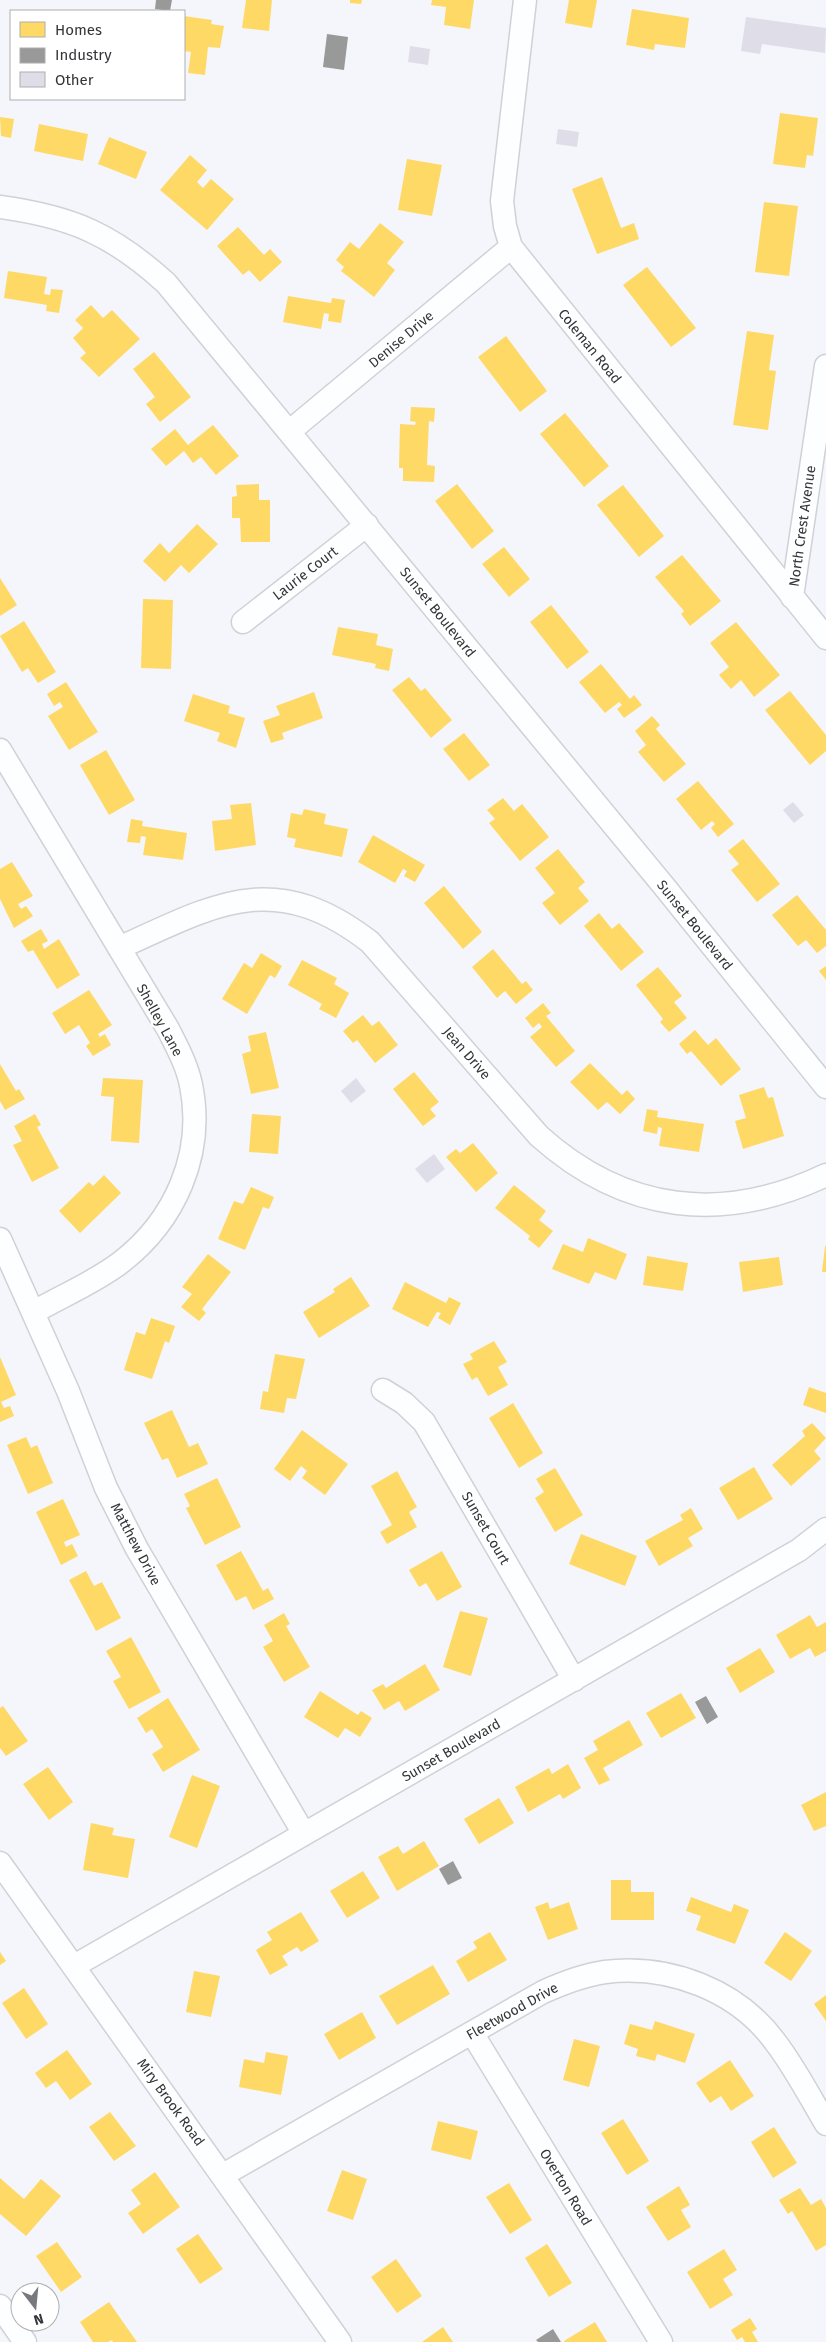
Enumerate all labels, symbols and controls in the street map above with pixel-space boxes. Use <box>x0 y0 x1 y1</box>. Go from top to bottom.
legend <box>10 10 185 100</box>
text: Homes <box>55 21 102 39</box>
text: Industry <box>55 46 112 64</box>
text: Other <box>55 71 94 89</box>
street label: Coleman Road <box>554 306 625 387</box>
street label: Denise Drive <box>365 307 437 371</box>
street label: North Crest Avenue <box>786 464 819 588</box>
street label: Laurie Court <box>269 542 342 604</box>
street label: Sunset Boulevard <box>396 564 479 661</box>
street label: Sunset Boulevard <box>653 877 736 974</box>
street label: Shelley Lane <box>133 981 186 1059</box>
street label: Jean Drive <box>439 1024 494 1083</box>
street label: Sunset Court <box>458 1489 514 1568</box>
street label: Matthew Drive <box>107 1500 164 1588</box>
street label: Sunset Boulevard <box>399 1715 504 1786</box>
street label: Fleetwood Drive <box>463 1979 561 2044</box>
street label: Miry Brook Road <box>133 2055 208 2149</box>
street label: Overton Road <box>536 2146 595 2229</box>
north arrow <box>10 2282 60 2332</box>
text: N <box>32 2310 45 2328</box>

